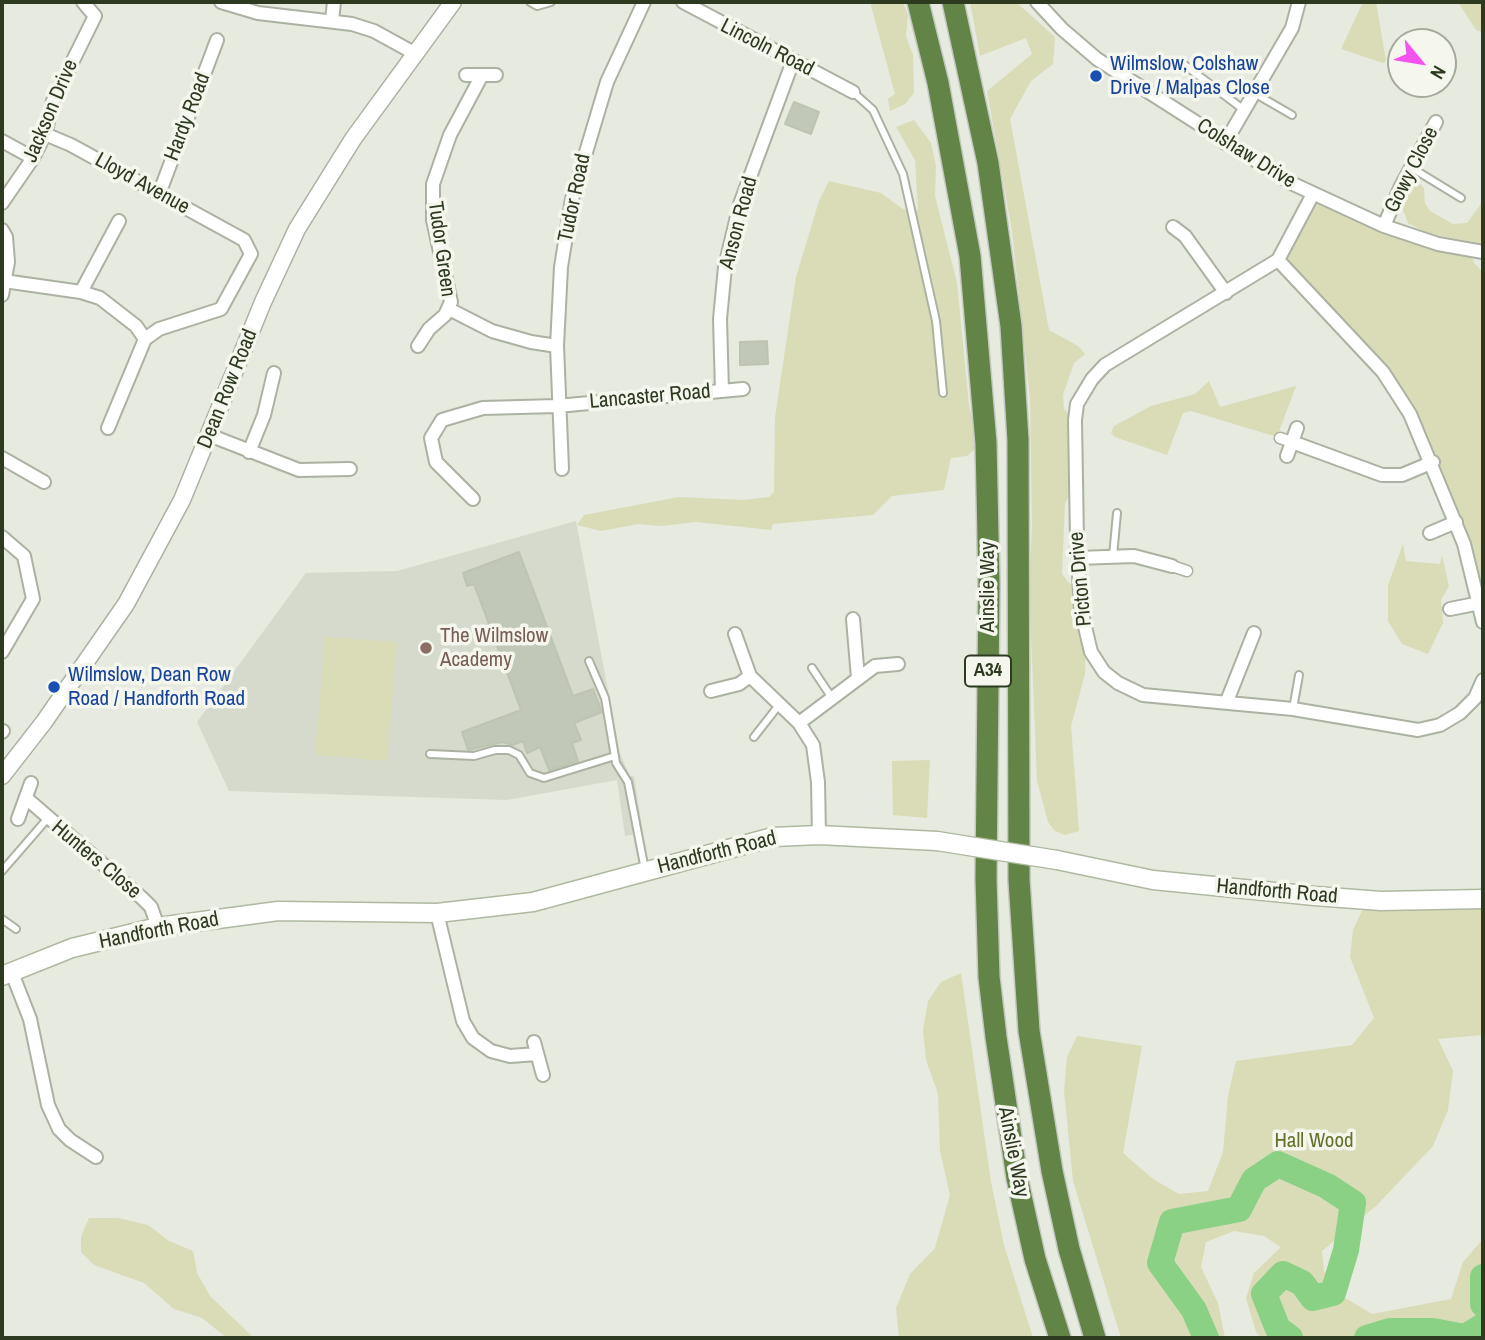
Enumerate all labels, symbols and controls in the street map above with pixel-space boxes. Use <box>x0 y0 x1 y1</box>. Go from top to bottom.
street label: Lincoln Road <box>716 14 818 82</box>
north arrow <box>1387 28 1457 98</box>
place label: Wilmslow, Colshaw Drive / Malpas Close <box>1110 51 1270 101</box>
street label: Jackson Drive <box>18 56 84 166</box>
text: N <box>1424 61 1453 84</box>
marker: Wilmslow, Colshaw Drive / Malpas Close <box>1088 68 1104 84</box>
street label: Hardy Road <box>160 70 216 164</box>
street label: Colshaw Drive <box>1192 114 1300 194</box>
street label: Gowy Close <box>1380 123 1444 217</box>
street label: Lloyd Avenue <box>90 148 194 220</box>
street label: Tudor Road <box>553 152 597 244</box>
street label: Anson Road <box>715 174 763 272</box>
street label: Tudor Green <box>422 200 460 298</box>
street label: Dean Row Road <box>193 326 263 452</box>
street label: Lancaster Road <box>588 379 712 415</box>
street label: Picton Drive <box>1064 531 1098 627</box>
street label: Ainslie Way <box>975 541 1001 633</box>
place label: The Wilmslow Academy <box>440 623 548 673</box>
marker: The Wilmslow Academy <box>418 640 434 656</box>
road number: A34 <box>965 656 1011 686</box>
place label: Wilmslow, Dean Row Road / Handforth Road <box>68 662 245 712</box>
marker: Wilmslow, Dean Row Road / Handforth Road <box>46 679 62 695</box>
street label: Hunters Close <box>46 815 146 905</box>
street label: Handforth Road <box>655 826 779 880</box>
street label: Handforth Road <box>1215 874 1339 910</box>
street label: Handforth Road <box>97 907 221 955</box>
street label: Ainslie Way <box>992 1105 1034 1199</box>
park label: Hall Wood <box>1274 1128 1354 1154</box>

